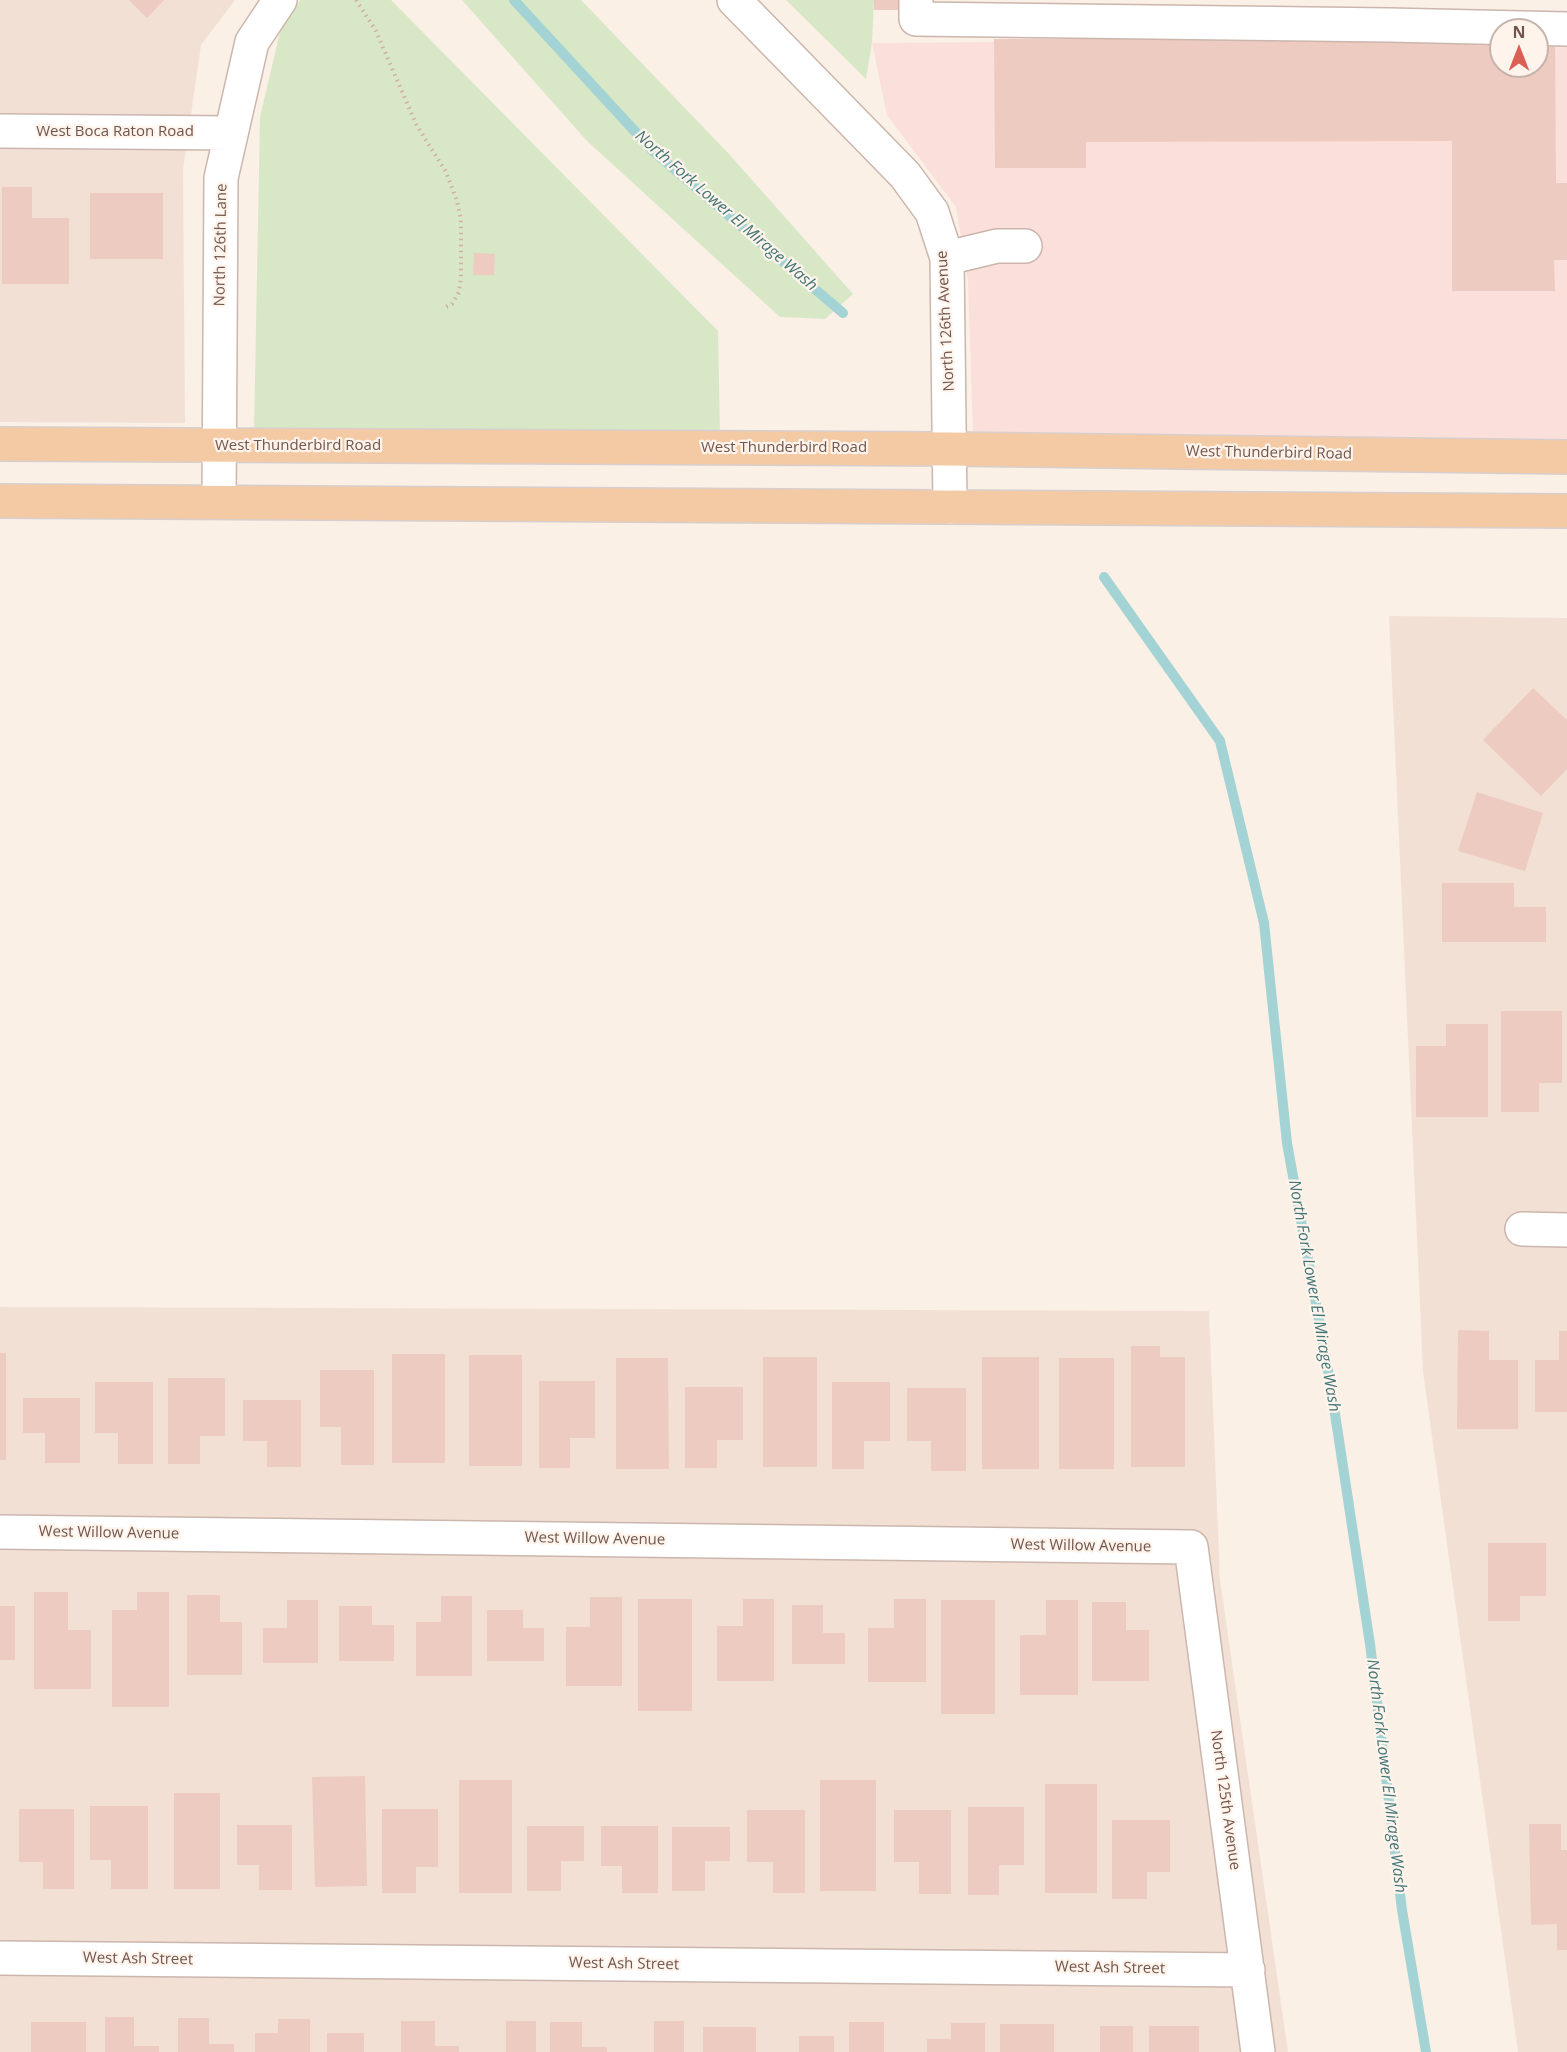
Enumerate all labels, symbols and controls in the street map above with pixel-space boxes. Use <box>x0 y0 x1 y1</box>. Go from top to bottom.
north arrow <box>1489 18 1549 78</box>
text: N <box>1512 21 1526 43</box>
street label: West Boca Raton Road <box>36 123 194 141</box>
water label: North Fork Lower El Mirage Wash <box>631 127 821 295</box>
street label: North 126th Lane <box>211 183 231 307</box>
street label: North 126th Avenue <box>933 250 959 392</box>
street label: West Thunderbird Road <box>215 437 381 455</box>
street label: West Thunderbird Road <box>701 439 867 457</box>
street label: West Thunderbird Road <box>1186 443 1352 463</box>
water label: North Fork Lower El Mirage Wash <box>1284 1178 1344 1414</box>
street label: West Willow Avenue <box>39 1523 179 1543</box>
street label: West Willow Avenue <box>525 1529 665 1549</box>
street label: West Willow Avenue <box>1011 1536 1151 1556</box>
water label: North Fork Lower El Mirage Wash <box>1362 1658 1410 1894</box>
street label: North 125th Avenue <box>1206 1729 1244 1871</box>
street label: West Ash Street <box>83 1949 193 1969</box>
street label: West Ash Street <box>569 1954 679 1974</box>
street label: West Ash Street <box>1055 1958 1165 1978</box>

